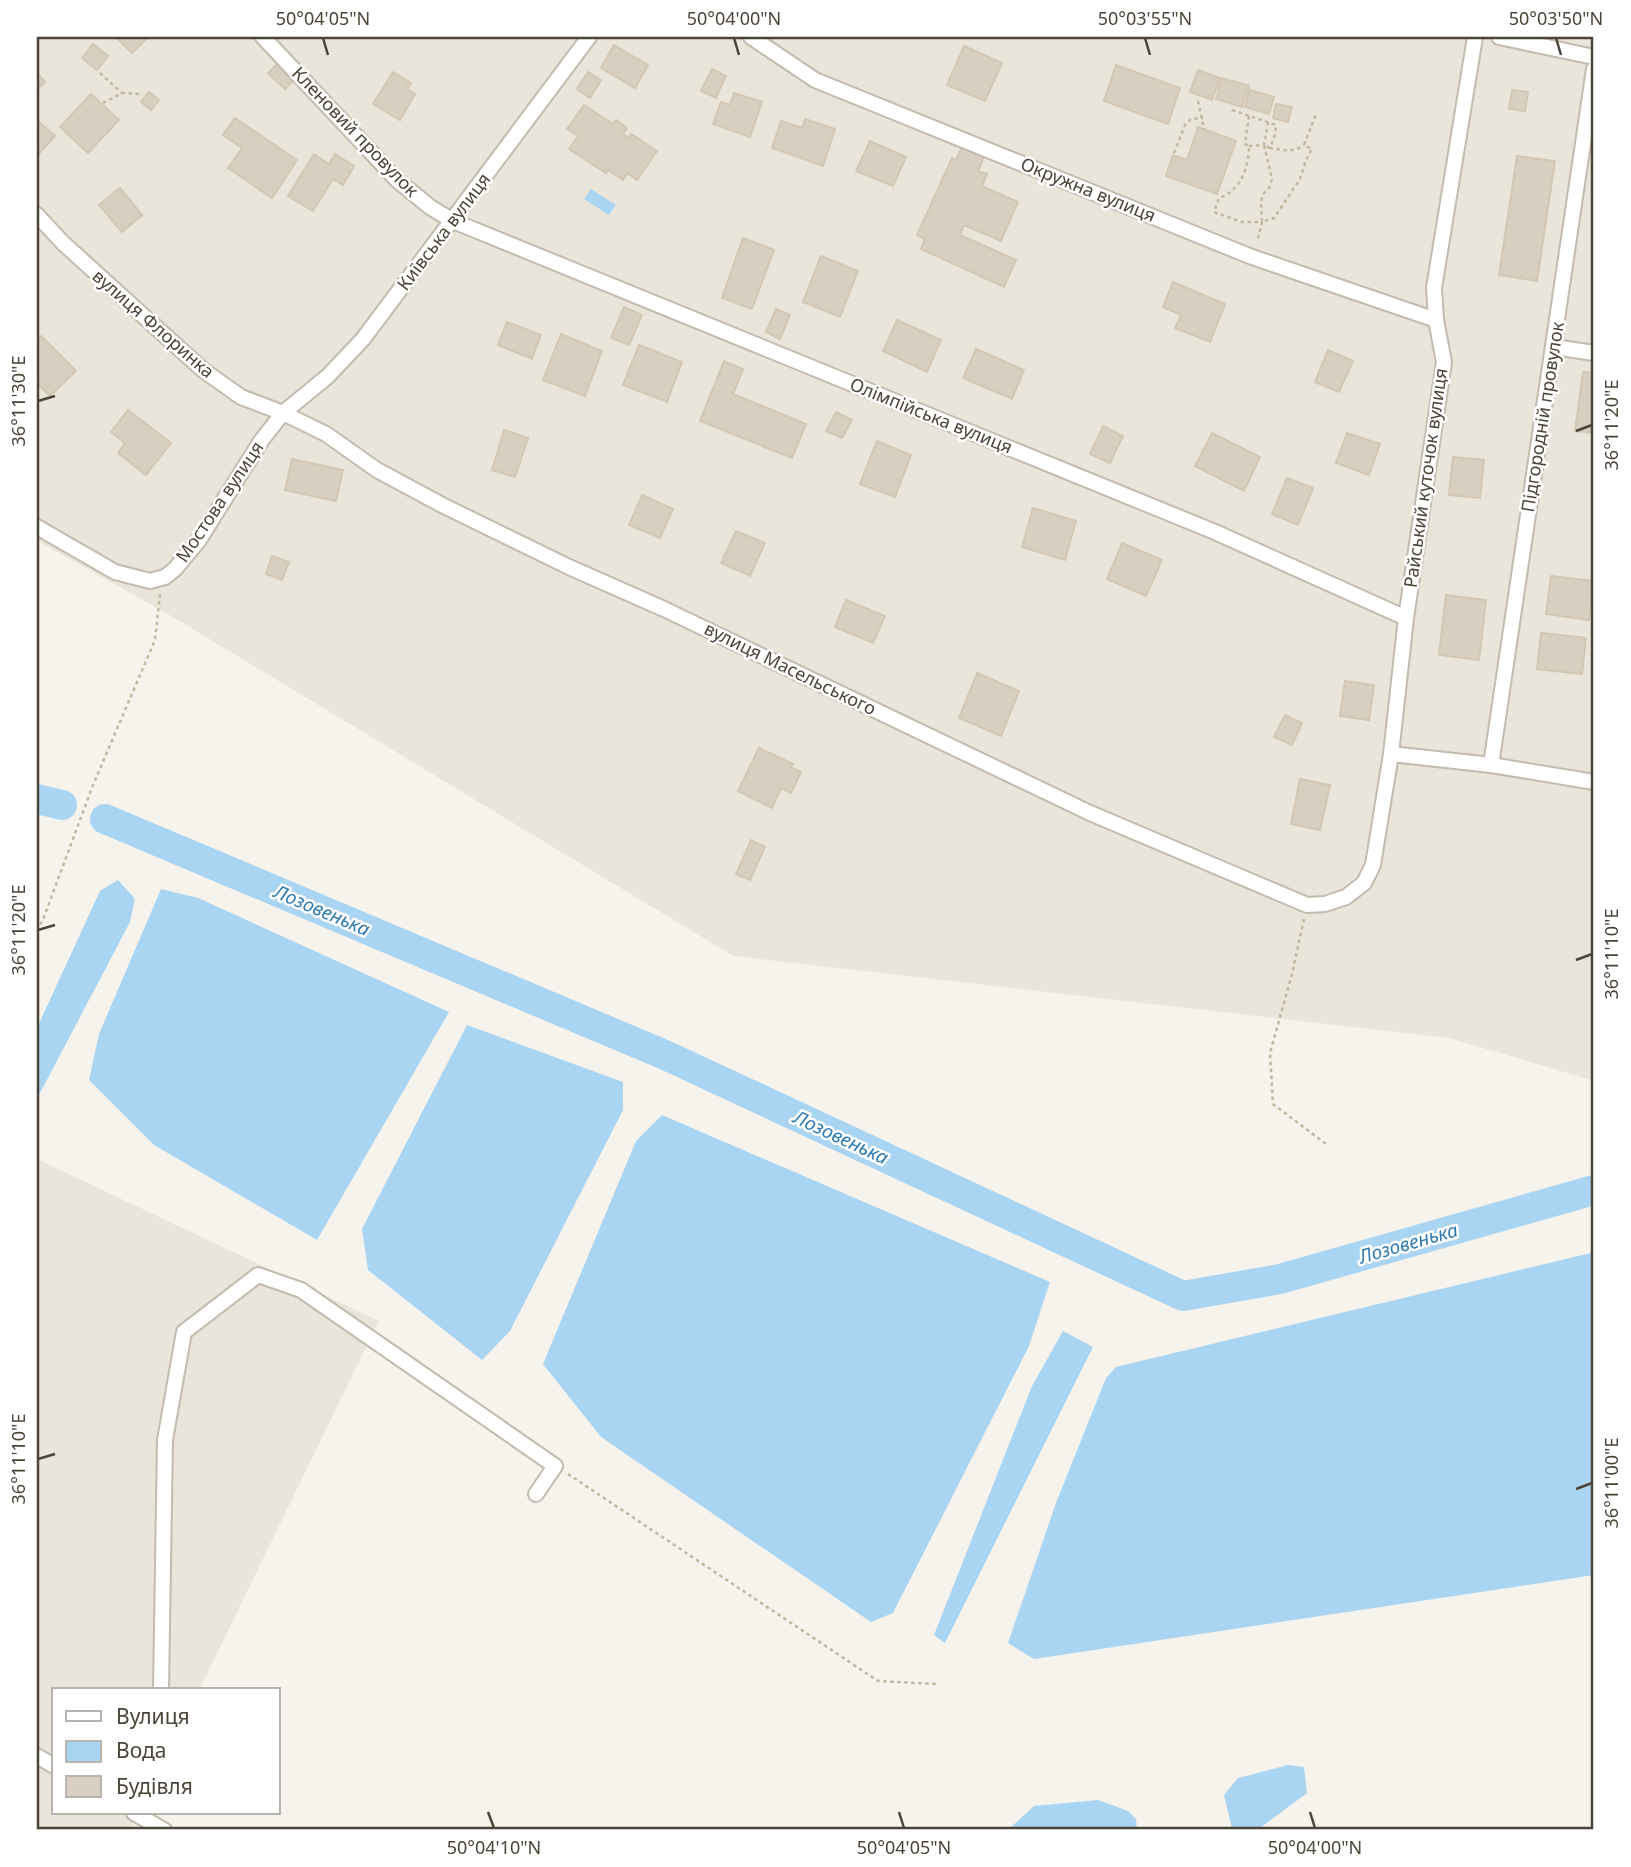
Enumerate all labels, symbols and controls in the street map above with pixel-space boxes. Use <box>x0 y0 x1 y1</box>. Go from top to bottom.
text: 50°04'05"N <box>276 6 370 30</box>
text: 50°04'00"N <box>687 6 781 30</box>
text: 50°03'55"N <box>1098 6 1192 30</box>
text: 50°03'50"N <box>1509 6 1603 30</box>
street label: Кленовий провулок <box>287 61 424 202</box>
street label: Окружна вулиця <box>1017 151 1159 227</box>
street label: Київська вулиця <box>391 168 495 295</box>
street label: вулиця Флоринка <box>88 264 220 383</box>
street label: Підгородній провулок <box>1515 319 1569 514</box>
text: 36°11'30"E <box>6 356 30 446</box>
street label: Райський куточок вулиця <box>1398 367 1452 589</box>
street label: Олімпійська вулиця <box>847 371 1016 459</box>
text: 36°11'20"E <box>1599 380 1623 470</box>
street label: Мостова вулиця <box>170 436 269 567</box>
street label: вулиця Масельського <box>701 616 880 720</box>
water label: Лозовенька <box>269 878 374 942</box>
text: 36°11'20"E <box>6 885 30 975</box>
text: 36°11'10"E <box>1599 909 1623 999</box>
water label: Лозовенька <box>788 1103 893 1170</box>
water label: Лозовенька <box>1354 1216 1461 1270</box>
text: 36°11'10"E <box>6 1414 30 1504</box>
text: 36°11'00"E <box>1599 1438 1623 1528</box>
legend <box>52 1688 280 1814</box>
text: Вулиця <box>116 1702 190 1730</box>
text: Вода <box>116 1736 166 1764</box>
text: Будівля <box>116 1772 193 1800</box>
text: 50°04'10"N <box>447 1835 541 1859</box>
text: 50°04'05"N <box>857 1835 951 1859</box>
text: 50°04'00"N <box>1268 1835 1362 1859</box>

